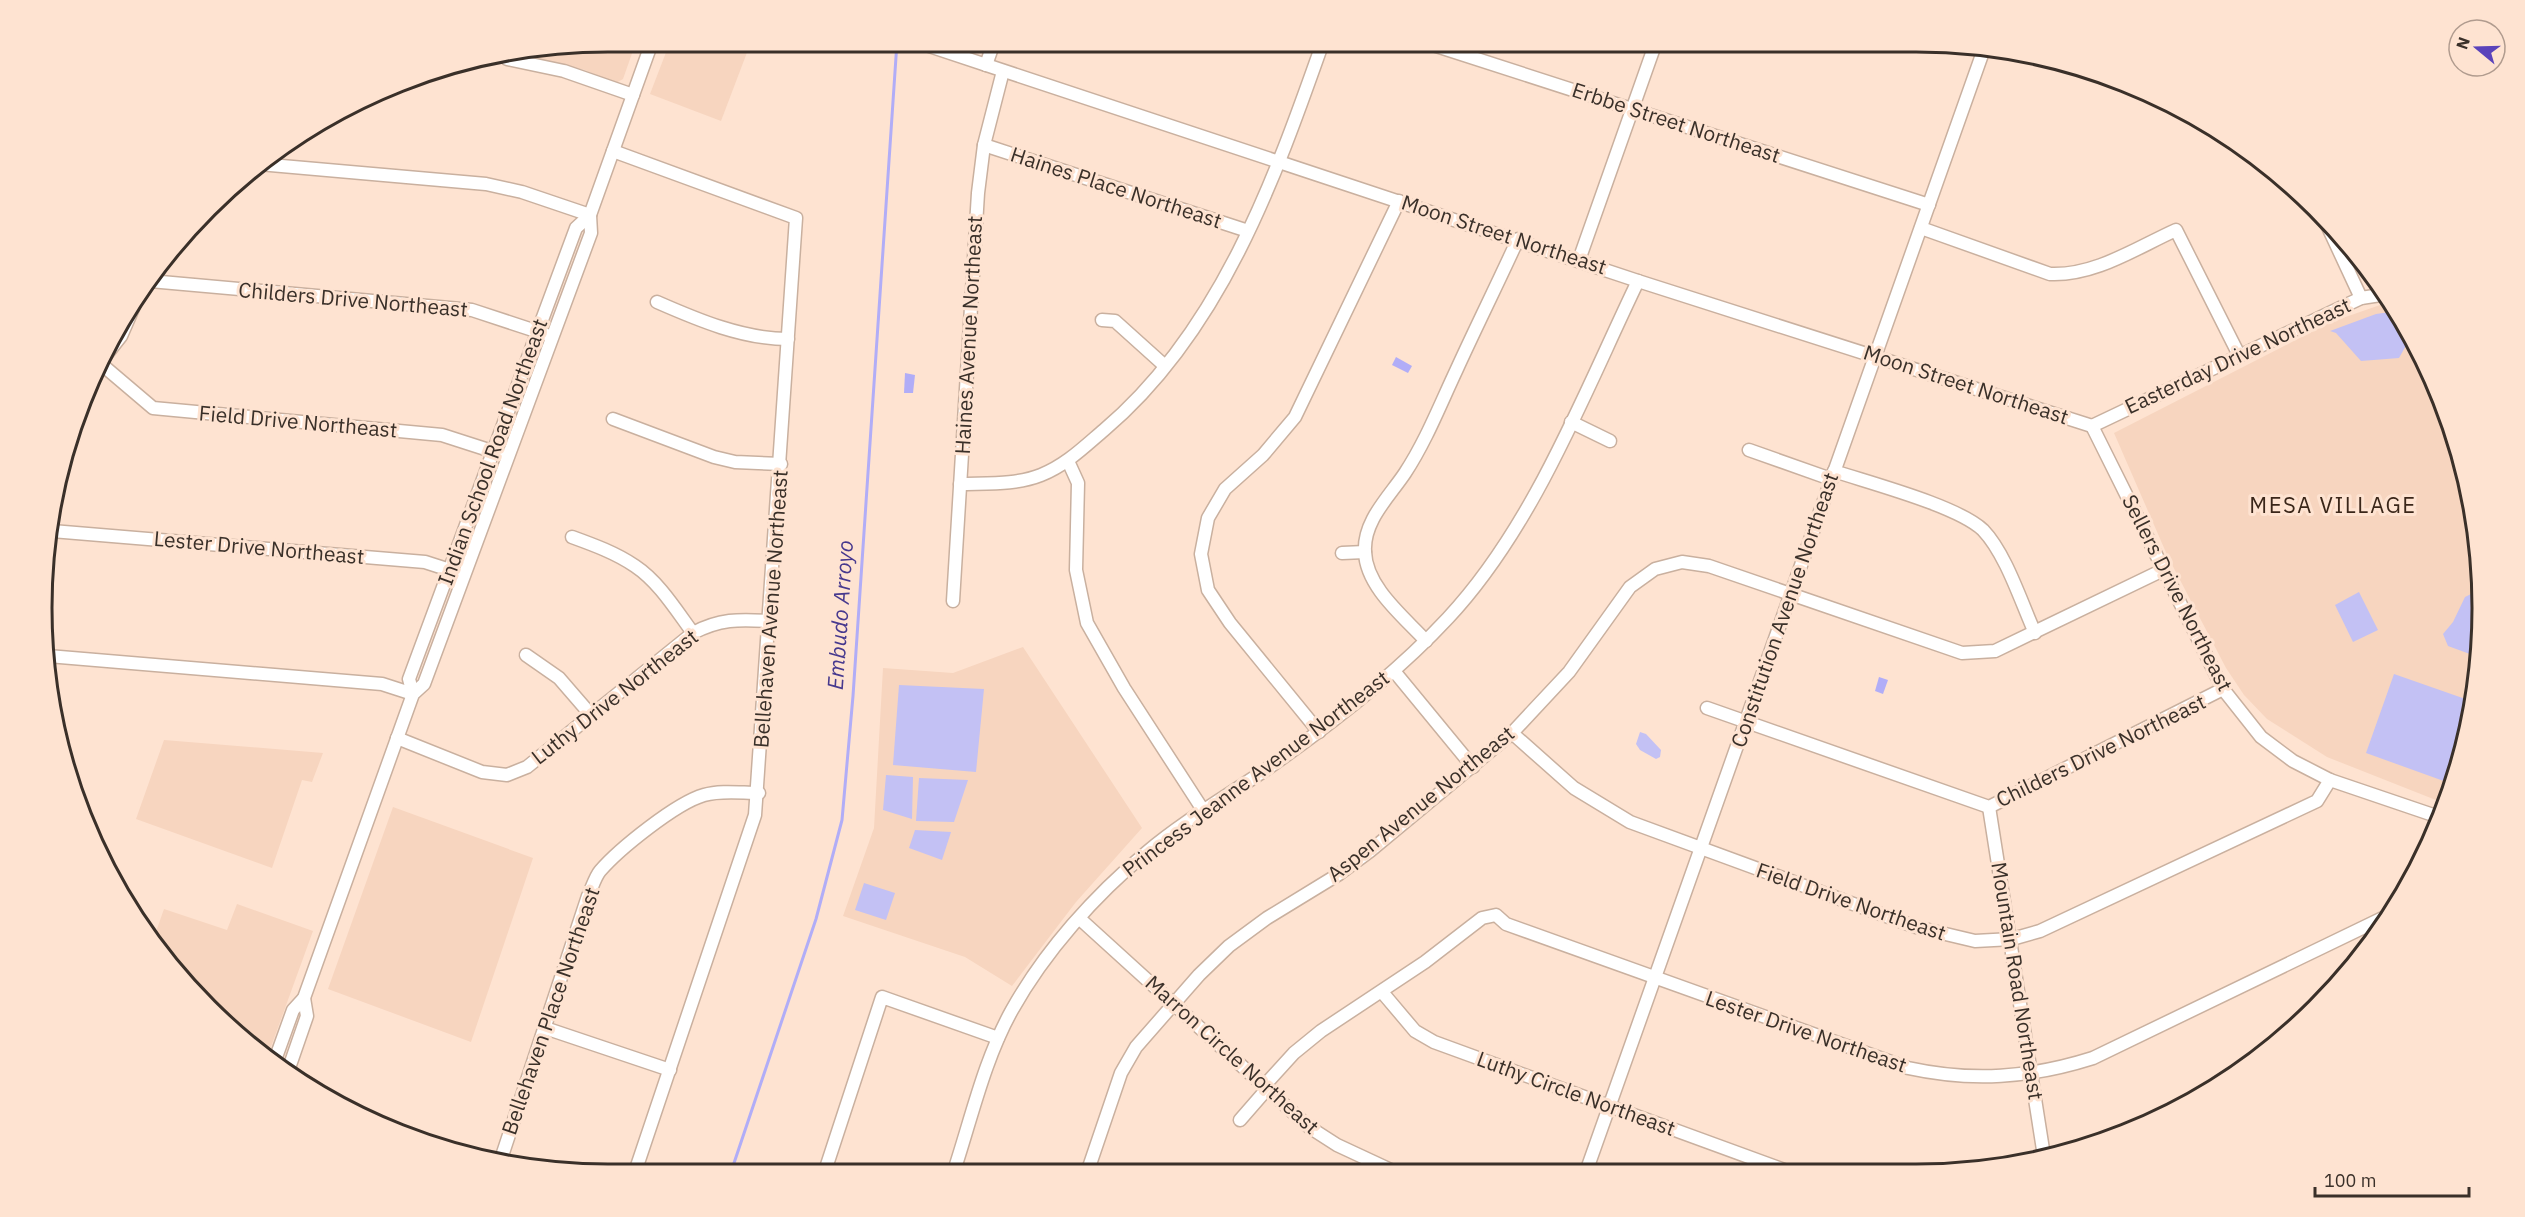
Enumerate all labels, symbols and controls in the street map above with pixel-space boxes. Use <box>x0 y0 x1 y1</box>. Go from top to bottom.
north arrow <box>2447 18 2507 78</box>
text: N <box>2451 34 2474 52</box>
street label: Erbbe Street Northeast <box>1569 75 1784 169</box>
street label: Haines Place Northeast <box>1007 140 1225 234</box>
street label: Moon Street Northeast <box>1398 188 1610 280</box>
street label: Haines Avenue Northeast <box>948 215 988 455</box>
street label: Childers Drive Northeast <box>237 275 469 323</box>
street label: Easterday Drive Northeast <box>2120 290 2355 420</box>
street label: Indian School Road Northeast <box>431 314 553 589</box>
street label: Moon Street Northeast <box>1860 338 2072 430</box>
street label: Field Drive Northeast <box>198 398 398 444</box>
street label: Bellehaven Avenue Northeast <box>746 469 794 749</box>
street label: Constitution Avenue Northeast <box>1724 469 1844 751</box>
street label: Sellers Drive Northeast <box>2116 489 2240 696</box>
district label: MESA VILLAGE <box>2249 490 2417 519</box>
street label: Lester Drive Northeast <box>153 524 365 570</box>
water label: Embudo Arroyo <box>820 539 859 691</box>
street label: Luthy Drive Northeast <box>525 622 704 770</box>
street label: Princess Jeanne Avenue Northeast <box>1116 663 1395 883</box>
street label: Childers Drive Northeast <box>1991 687 2210 813</box>
street label: Aspen Avenue Northeast <box>1321 719 1520 887</box>
street label: Field Drive Northeast <box>1753 855 1950 947</box>
street label: Mountain Road Northeast <box>1985 860 2051 1102</box>
street label: Bellehaven Place Northeast <box>494 883 606 1138</box>
street label: Marron Circle Northeast <box>1140 969 1326 1140</box>
street label: Lester Drive Northeast <box>1702 983 1911 1079</box>
street label: Luthy Circle Northeast <box>1473 1044 1679 1142</box>
scale bar <box>2315 1160 2470 1198</box>
text: 100 m <box>2324 1169 2376 1192</box>

